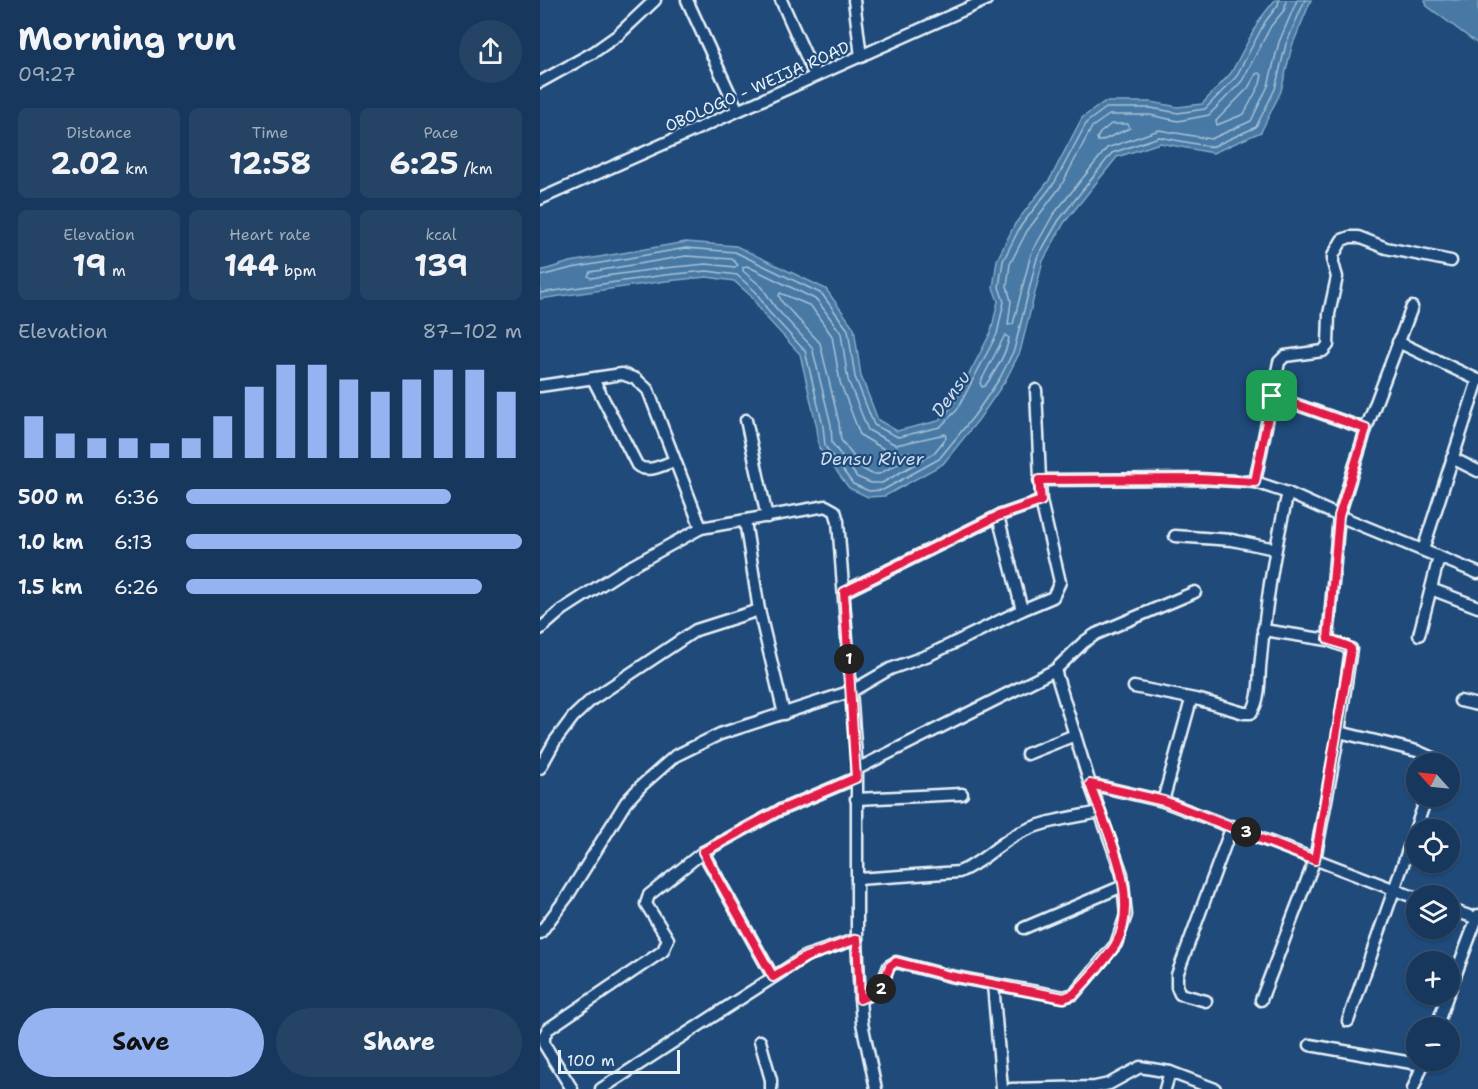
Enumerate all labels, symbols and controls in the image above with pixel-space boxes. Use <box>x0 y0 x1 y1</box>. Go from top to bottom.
text: Morning run <box>18 16 236 61</box>
button: share <box>459 20 522 83</box>
street label: OBOLOGO - WEIJA ROAD <box>662 36 853 137</box>
text: 09:27 <box>18 61 76 87</box>
text: Distance <box>66 122 132 143</box>
text: Time <box>252 122 288 143</box>
text: Pace <box>423 122 459 143</box>
text: 2.02 <box>50 143 120 184</box>
text: 12:58 <box>229 143 311 184</box>
text: 6:25 <box>390 143 458 184</box>
text: km <box>120 158 148 179</box>
text: /km <box>458 158 492 179</box>
text: Elevation <box>63 224 135 245</box>
text: Heart rate <box>229 224 311 245</box>
text: kcal <box>425 224 457 245</box>
text: 19 <box>72 245 106 286</box>
text: 144 <box>224 245 279 286</box>
text: 139 <box>414 245 468 286</box>
text: m <box>106 260 126 281</box>
text: bpm <box>279 260 316 281</box>
text: Elevation <box>18 318 108 344</box>
text: 87–102 m <box>423 318 522 344</box>
water label: Densu <box>926 366 976 422</box>
pin <box>1246 370 1297 421</box>
icon: arrive <box>1255 379 1288 412</box>
water label: Densu River <box>820 447 924 471</box>
text: 500 m <box>18 484 84 510</box>
text: 6:36 <box>114 484 159 510</box>
text: 1.0 km <box>18 529 83 555</box>
text: 6:13 <box>114 529 153 555</box>
text: 1.5 km <box>18 574 82 600</box>
text: 6:26 <box>114 574 159 600</box>
pin: 1 <box>834 644 864 674</box>
text: 1 <box>845 648 853 669</box>
north arrow <box>1406 753 1460 807</box>
map controls <box>1406 753 1460 1071</box>
pin: 3 <box>1231 817 1261 847</box>
button: locate <box>1406 819 1460 873</box>
text: 3 <box>1240 821 1252 842</box>
button: layers <box>1406 885 1460 939</box>
button: + <box>1406 951 1460 1005</box>
pin: 2 <box>866 974 896 1004</box>
text: 2 <box>875 978 887 999</box>
button: Save <box>18 1008 264 1077</box>
button: Share <box>276 1008 522 1077</box>
button: − <box>1406 1017 1460 1071</box>
scale bar <box>558 1047 680 1074</box>
text: 100 m <box>567 1050 615 1071</box>

